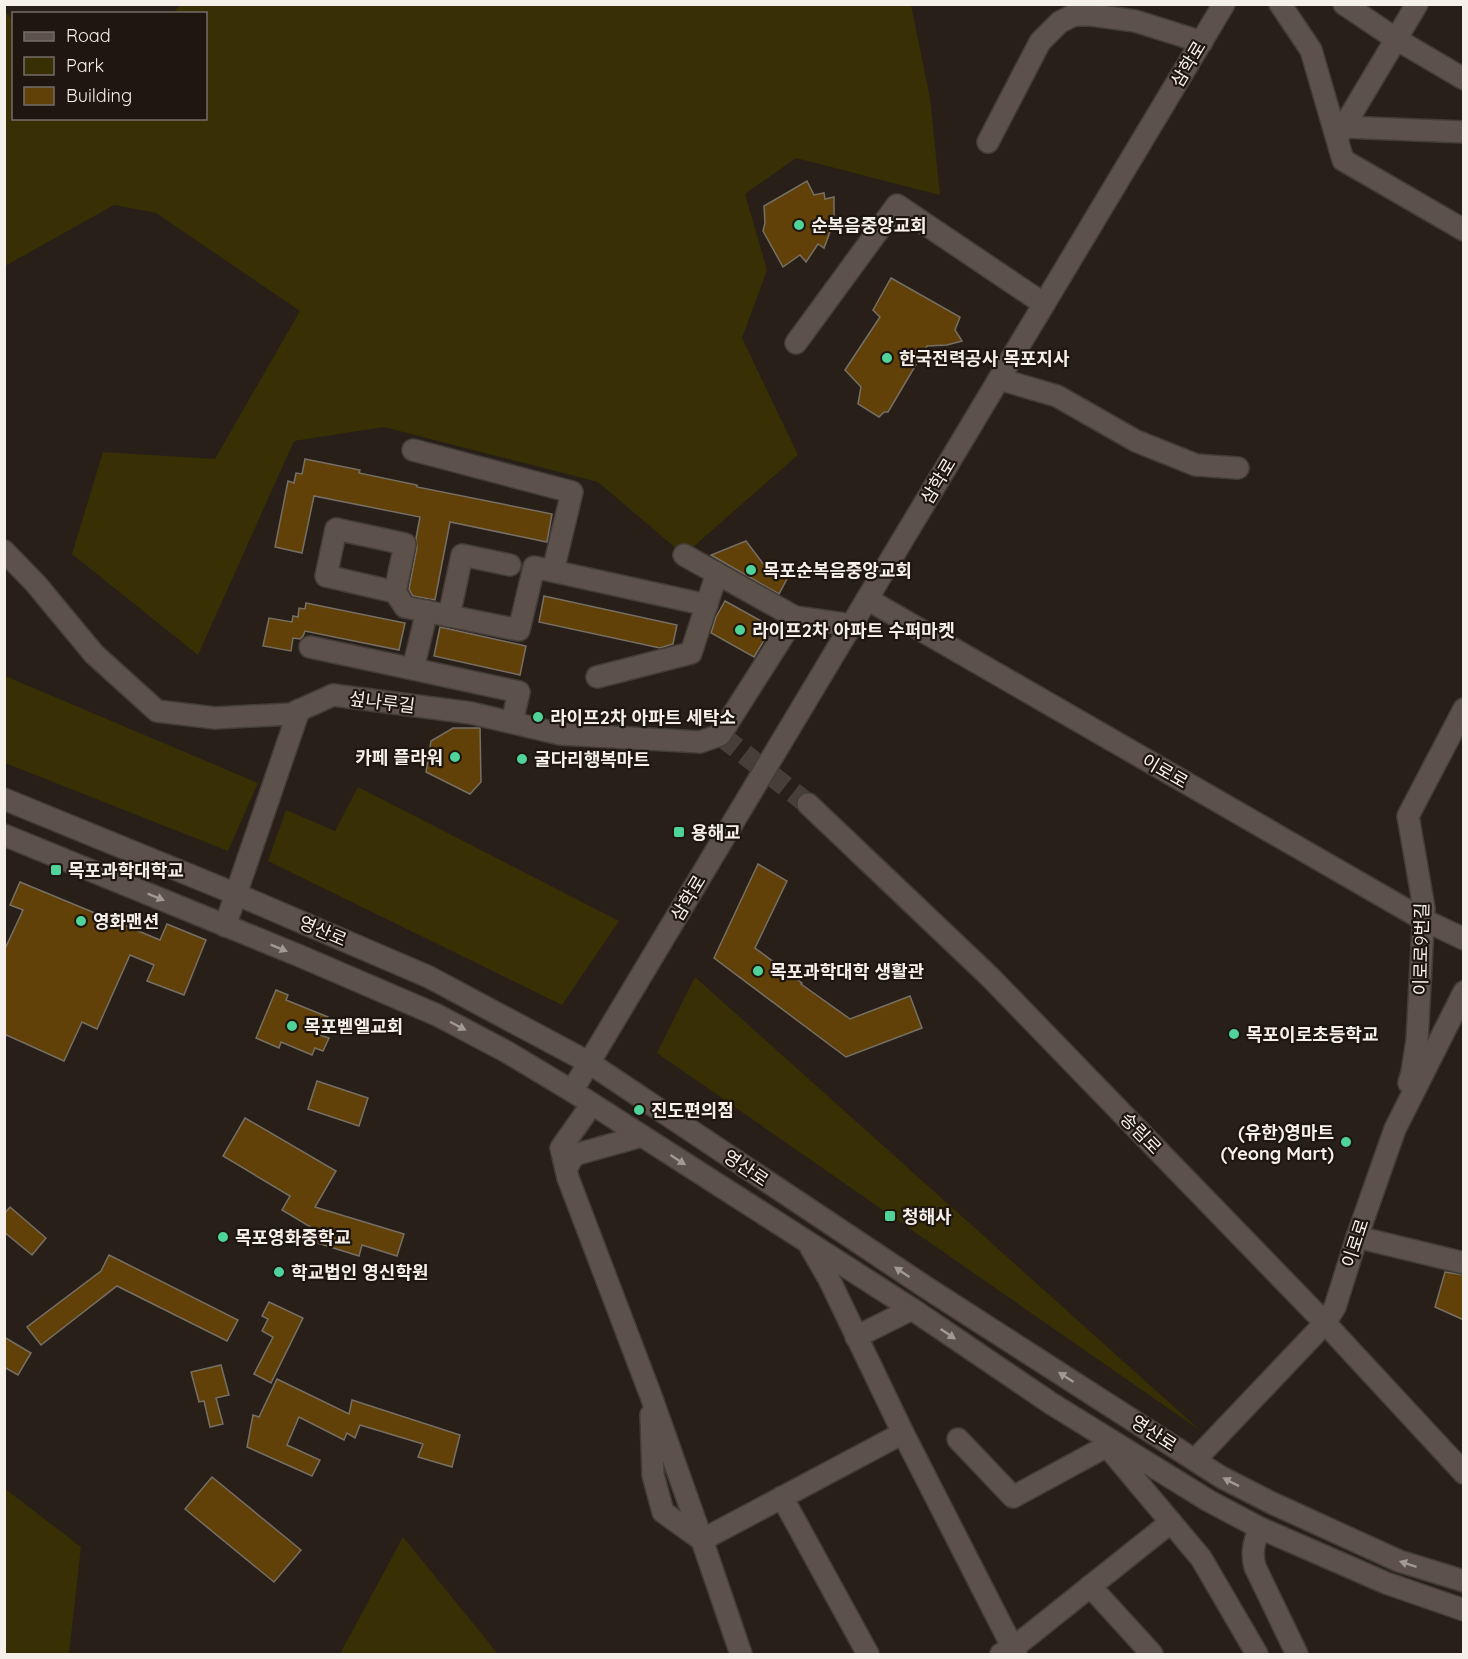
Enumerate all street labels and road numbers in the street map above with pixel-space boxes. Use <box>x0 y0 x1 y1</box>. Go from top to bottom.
street label: 삼학로 <box>1165 37 1211 91</box>
street label: 삼학로 <box>915 454 961 508</box>
street label: 섶나루길 <box>348 687 416 717</box>
street label: 이로로 <box>1138 749 1192 793</box>
street label: 삼학로 <box>665 871 711 925</box>
street label: 이로로9번길 <box>1409 902 1433 996</box>
street label: 영산로 <box>296 911 350 951</box>
street label: 송림로 <box>1115 1107 1167 1159</box>
street label: 영산로 <box>719 1145 773 1191</box>
street label: 이로로 <box>1336 1216 1374 1270</box>
street label: 영산로 <box>1127 1410 1181 1456</box>

